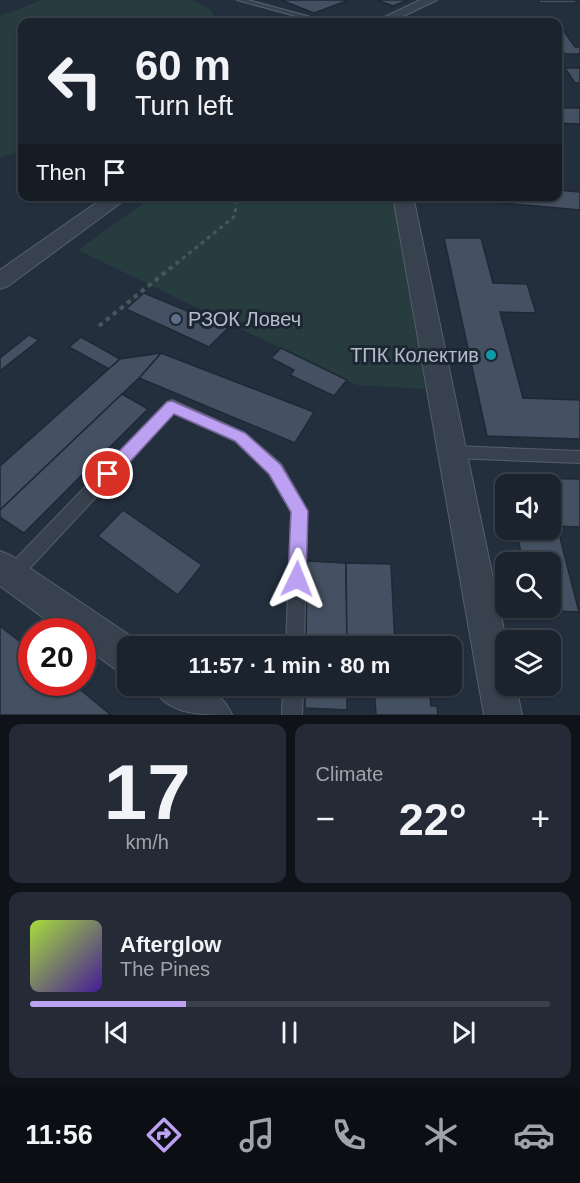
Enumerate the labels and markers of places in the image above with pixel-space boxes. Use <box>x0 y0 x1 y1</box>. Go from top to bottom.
place label: РЗОК Ловеч <box>188 308 301 330</box>
marker: РЗОК Ловеч <box>169 312 183 326</box>
place label: ТПК Колектив <box>350 344 479 366</box>
marker: ТПК Колектив <box>484 348 498 362</box>
pin <box>82 448 133 499</box>

